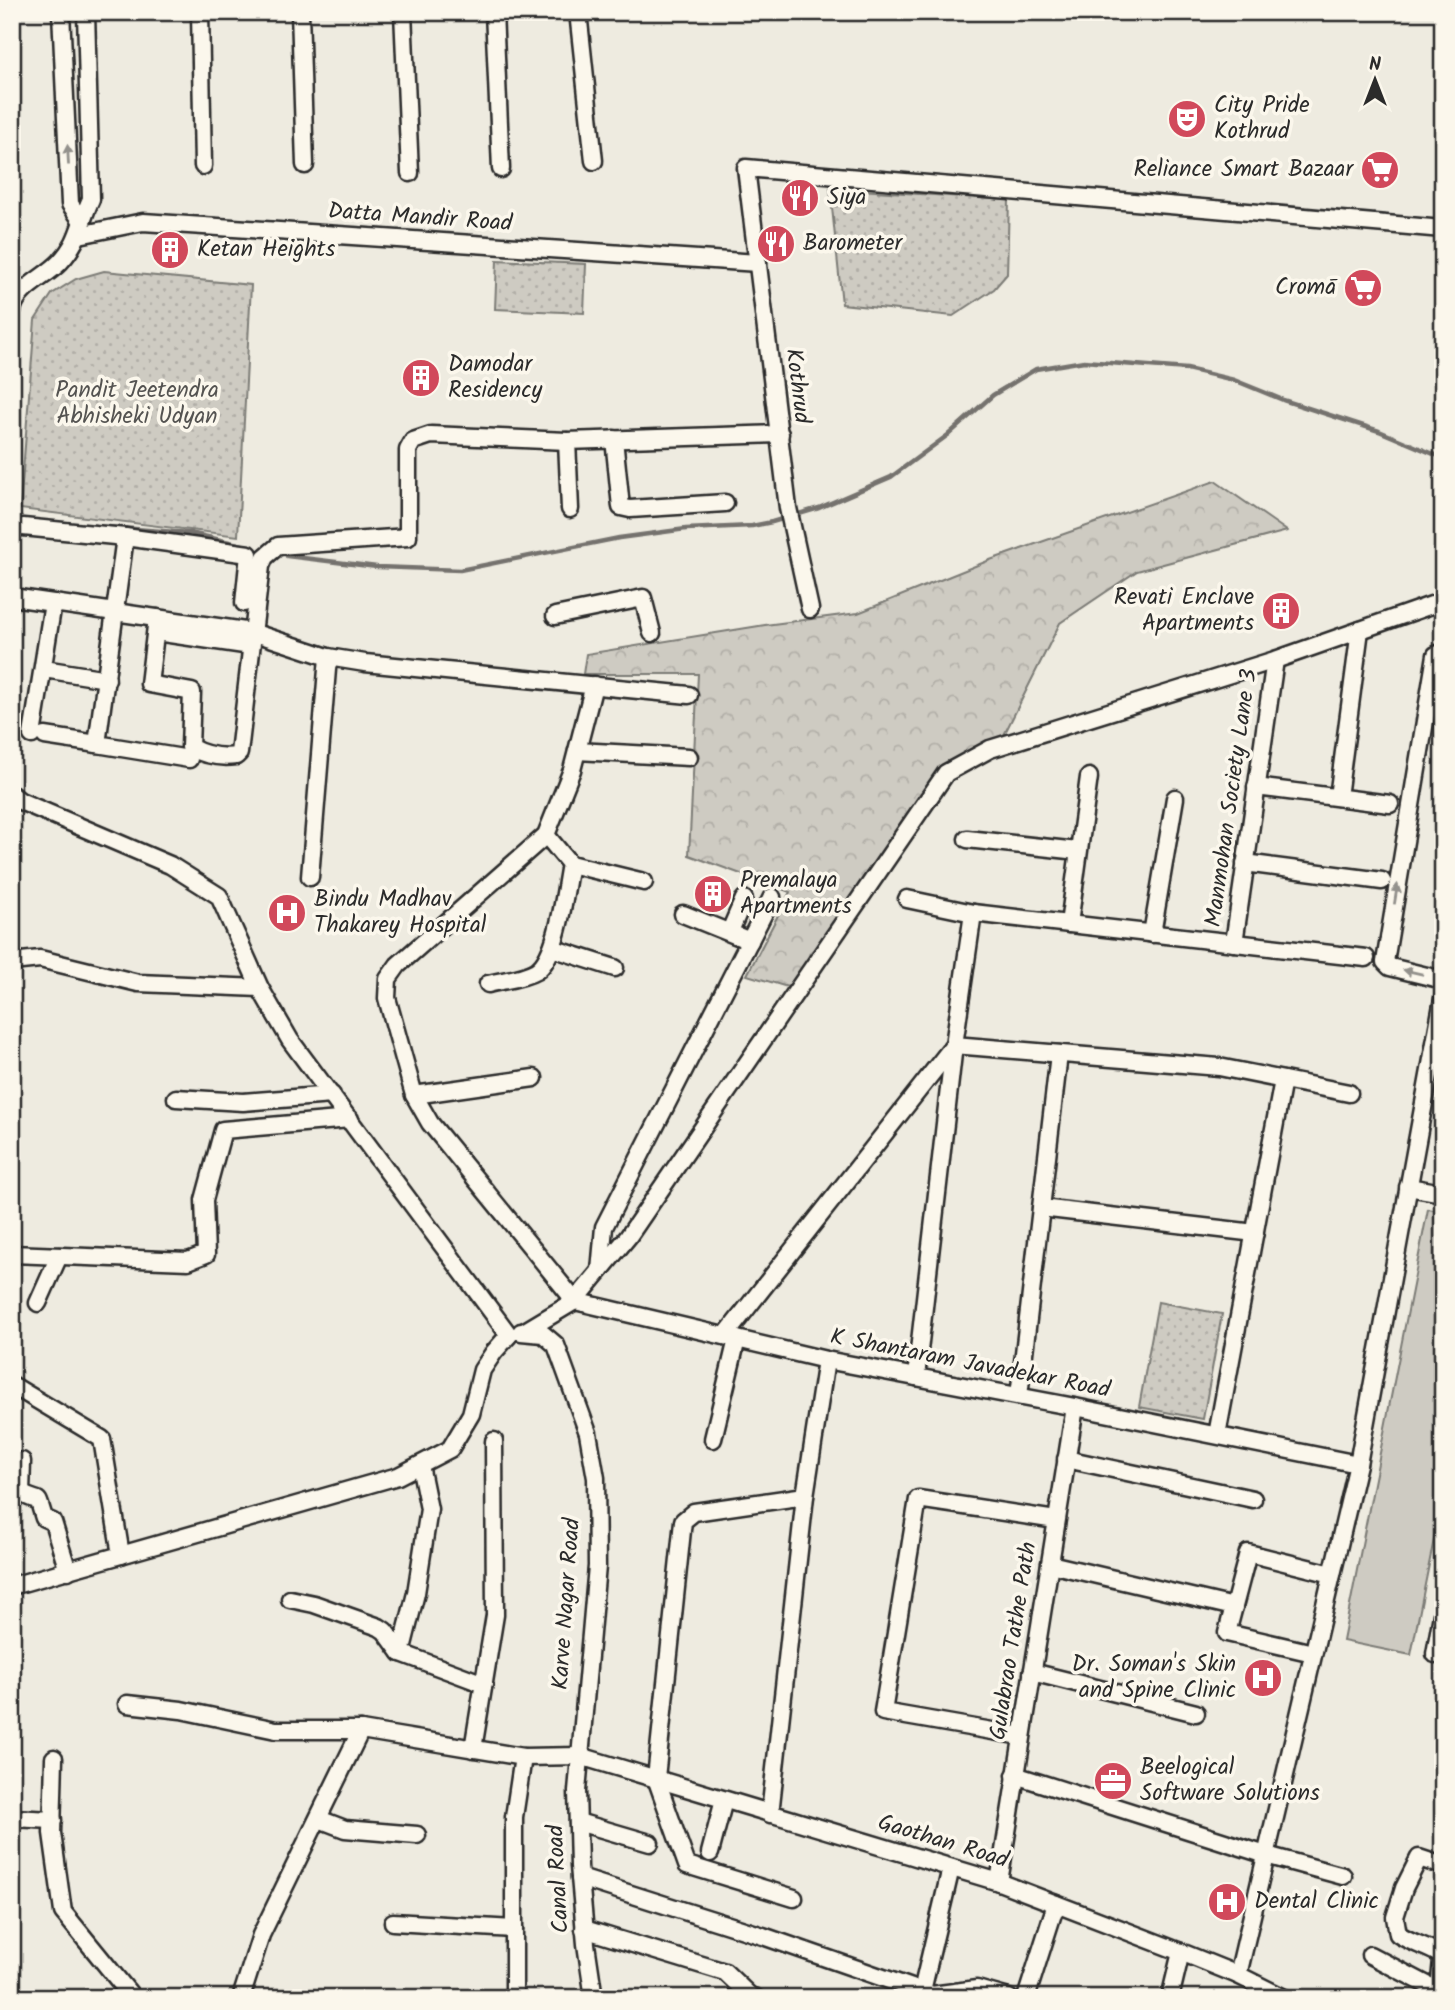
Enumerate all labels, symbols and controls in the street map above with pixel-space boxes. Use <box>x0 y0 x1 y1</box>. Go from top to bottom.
north arrow <box>1340 46 1410 116</box>
text: N <box>1369 50 1381 80</box>
place label: City Pride Kothrud <box>1214 88 1310 150</box>
theatre icon: City Pride Kothrud <box>1166 98 1208 140</box>
one-way arrow <box>62 144 73 166</box>
supermarket icon: Reliance Smart Bazaar <box>1359 149 1401 191</box>
place label: Reliance Smart Bazaar <box>1133 152 1354 188</box>
restaurant icon: Siya <box>779 177 821 219</box>
place label: Siya <box>827 180 866 216</box>
street label: Datta Mandir Road <box>327 194 514 242</box>
restaurant icon: Barometer <box>755 223 797 265</box>
place label: Barometer <box>803 226 903 262</box>
building icon: Ketan Heights <box>149 229 191 271</box>
place label: Ketan Heights <box>197 232 336 268</box>
supermarket icon: Cromā <box>1342 267 1384 309</box>
place label: Cromā <box>1275 270 1338 306</box>
street label: Kothrud <box>775 346 820 426</box>
place label: Damodar Residency <box>448 347 542 409</box>
building icon: Damodar Residency <box>400 357 442 399</box>
park label: Pandit Jeetendra Abhisheki Udyan <box>55 373 219 435</box>
place label: Revati Enclave Apartments <box>1114 580 1254 642</box>
building icon: Revati Enclave Apartments <box>1260 590 1302 632</box>
street label: Manmohan Society Lane 3 <box>1196 667 1268 929</box>
place label: Premalaya Apartments <box>740 863 852 925</box>
building icon: Premalaya Apartments <box>692 873 734 915</box>
place label: Bindu Madhav Thakarey Hospital <box>314 882 487 944</box>
one-way arrow <box>1391 883 1402 905</box>
hospital icon: Bindu Madhav Thakarey Hospital <box>266 892 308 934</box>
one-way arrow <box>1402 966 1424 977</box>
street label: K Shantaram Javadekar Road <box>827 1319 1114 1409</box>
street label: Karve Nagar Road <box>543 1516 591 1691</box>
street label: Gulabrao Tathe Path <box>981 1539 1047 1743</box>
place label: Dr. Soman's Skin and Spine Clinic <box>1072 1647 1236 1709</box>
hospital icon: Dr. Soman's Skin and Spine Clinic <box>1242 1657 1284 1699</box>
place label: Beelogical Software Solutions <box>1140 1750 1320 1812</box>
office icon: Beelogical Software Solutions <box>1092 1760 1134 1802</box>
street label: Gaothan Road <box>873 1805 1013 1879</box>
street label: Canal Road <box>538 1823 580 1934</box>
hospital icon: Dental Clinic <box>1206 1881 1248 1923</box>
place label: Dental Clinic <box>1254 1884 1379 1920</box>

